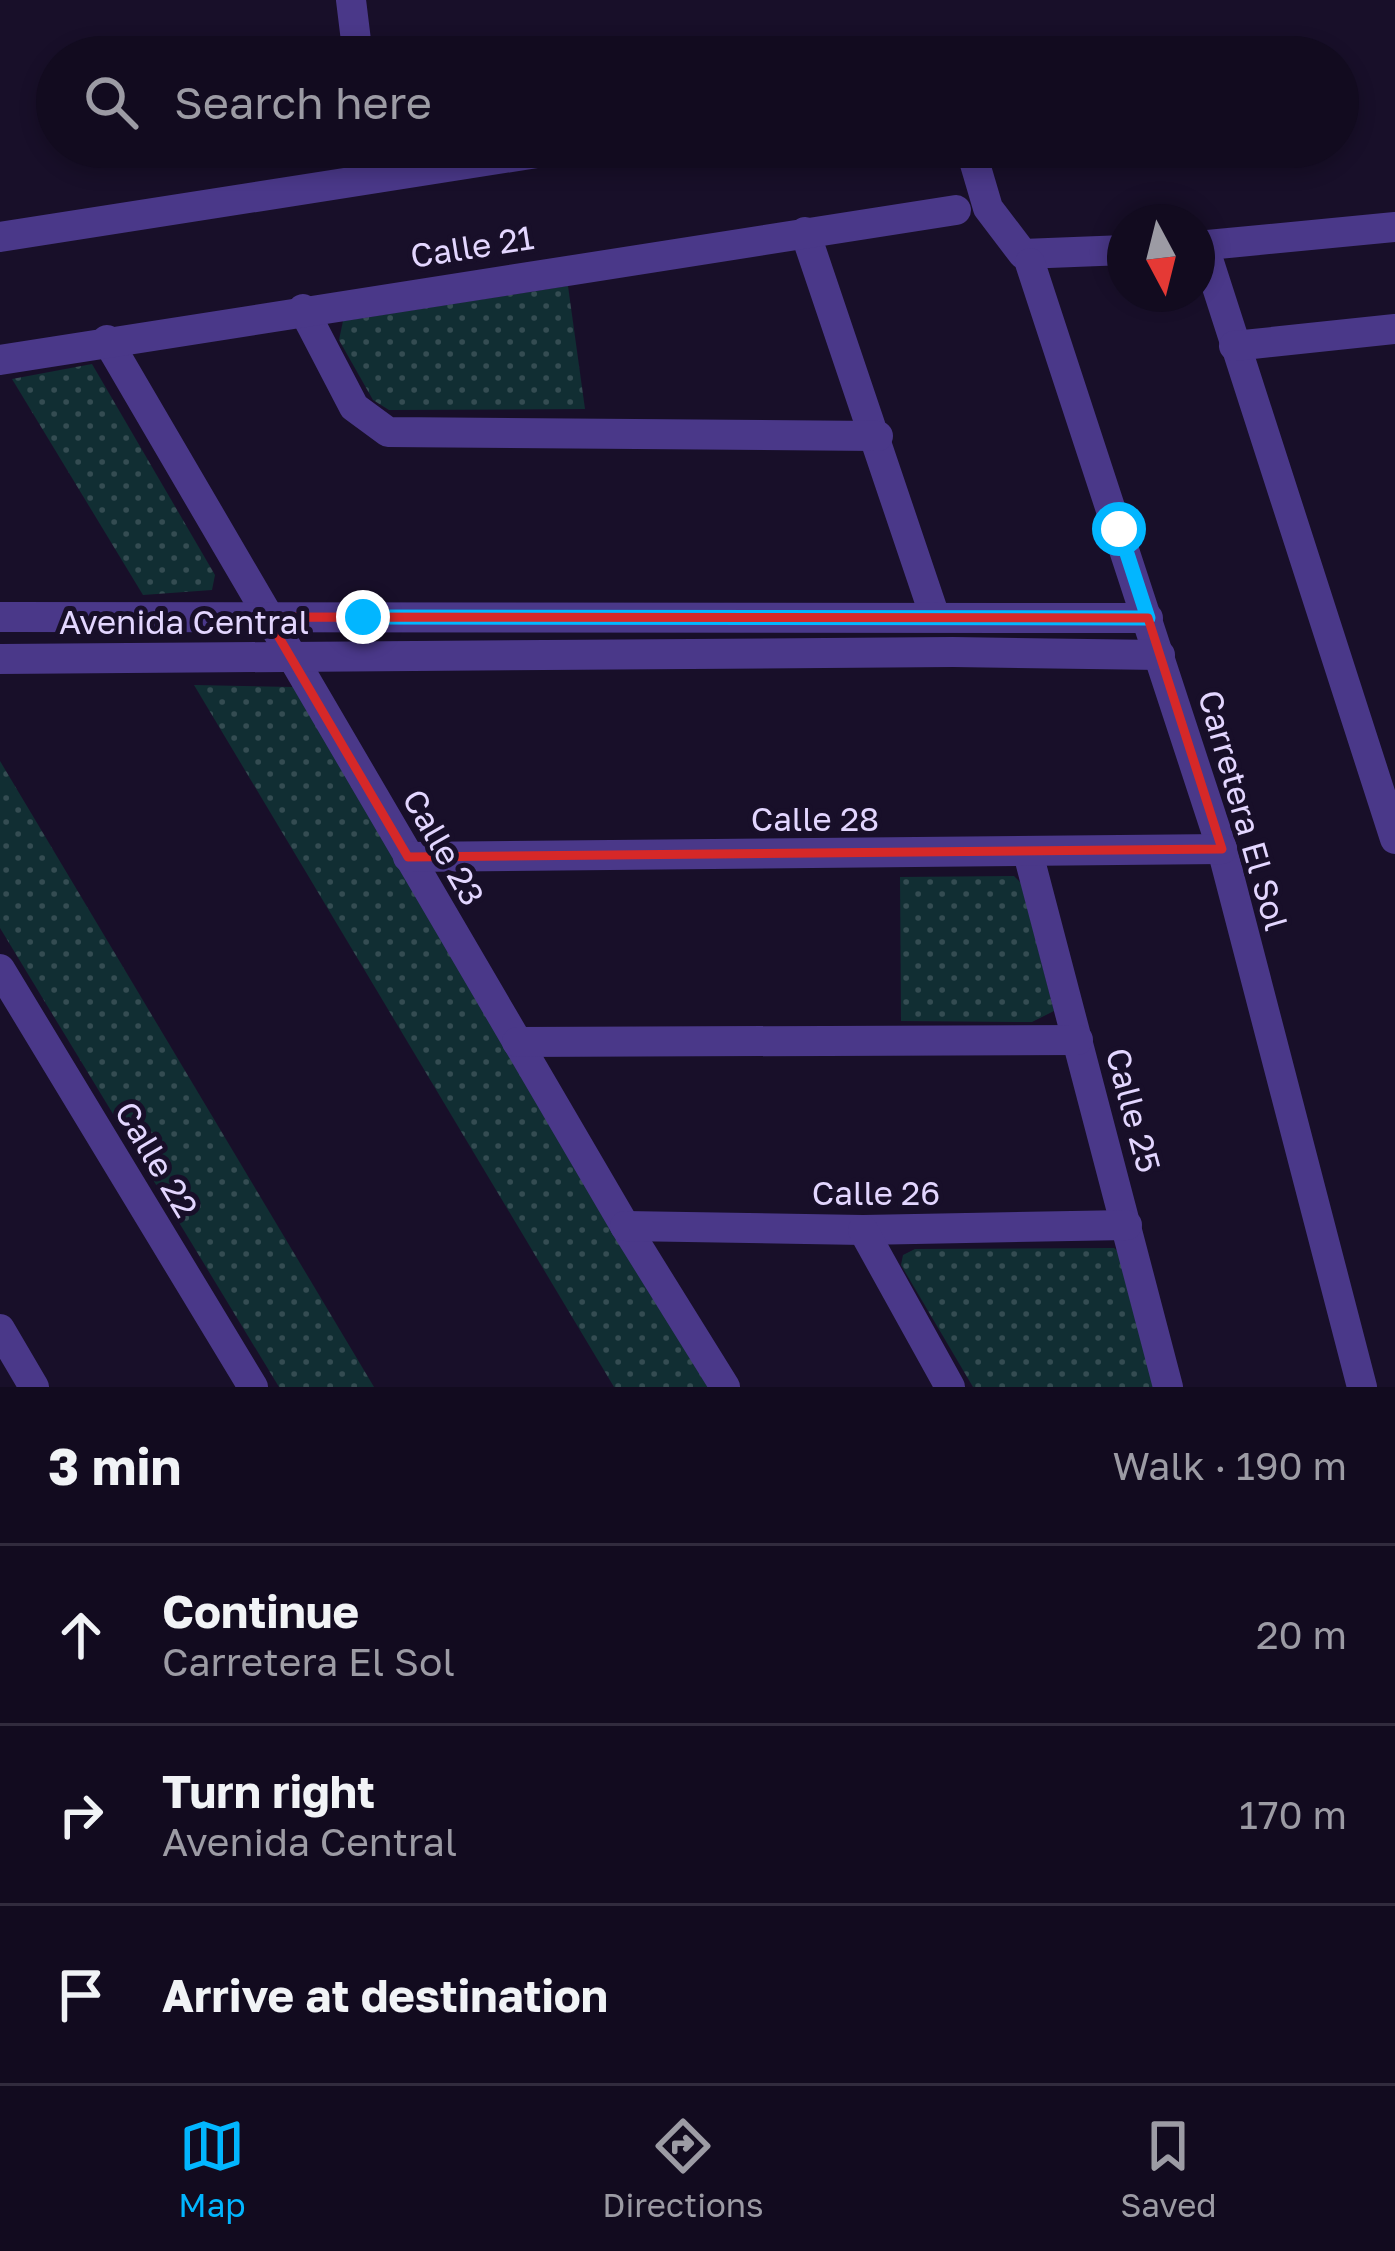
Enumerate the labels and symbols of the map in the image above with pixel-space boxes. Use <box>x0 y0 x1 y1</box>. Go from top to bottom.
north arrow <box>1107 204 1215 312</box>
street label: Calle 21 <box>408 217 536 275</box>
route start <box>1092 502 1146 556</box>
route end <box>336 590 390 644</box>
street label: Avenida Central <box>59 602 309 641</box>
street label: Carretera El Sol <box>1191 686 1297 934</box>
street label: Calle 23 <box>395 782 493 912</box>
street label: Calle 28 <box>751 799 879 838</box>
street label: Calle 25 <box>1099 1043 1169 1177</box>
street label: Calle 22 <box>107 1094 207 1224</box>
street label: Calle 26 <box>812 1173 940 1212</box>

